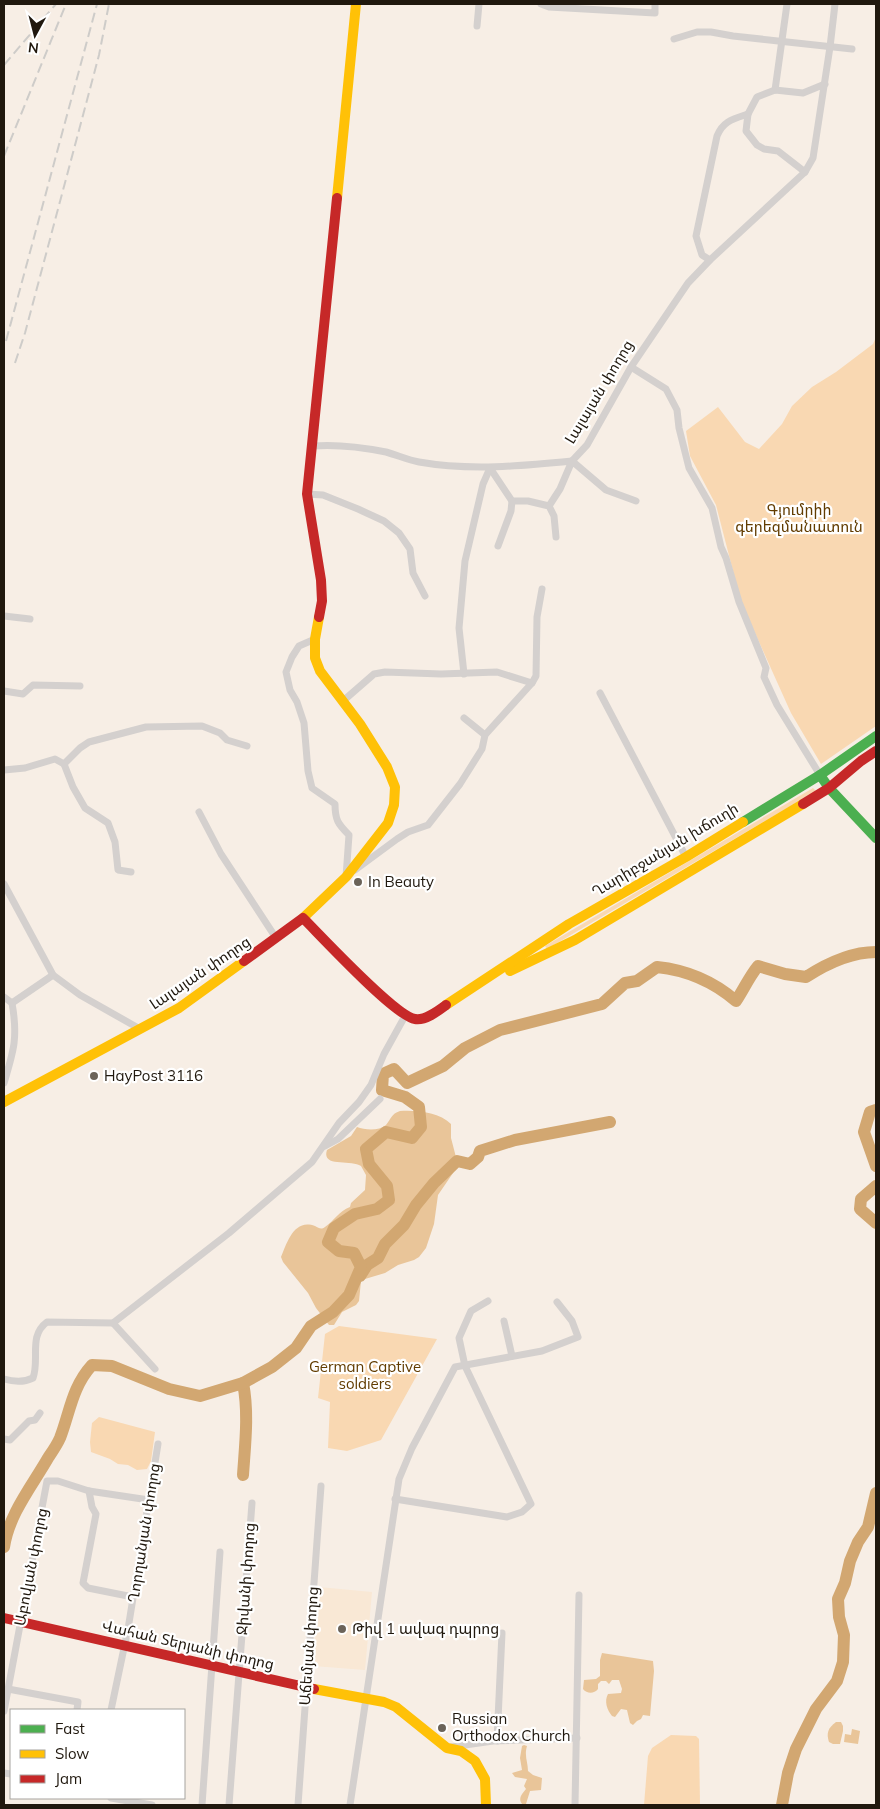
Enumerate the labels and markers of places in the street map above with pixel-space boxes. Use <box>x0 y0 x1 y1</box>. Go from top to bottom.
place label: In Beauty <box>368 872 434 891</box>
marker: In Beauty <box>352 876 364 888</box>
place label: HayPost 3116 <box>104 1066 203 1085</box>
marker: HayPost 3116 <box>88 1070 100 1082</box>
place label: Թիվ 1 ավագ դպրոց <box>352 1619 499 1638</box>
marker: Թիվ 1 ավագ դպրոց <box>336 1623 348 1635</box>
place label: Russian Orthodox Church <box>452 1709 571 1745</box>
marker: Russian Orthodox Church <box>436 1722 448 1734</box>

